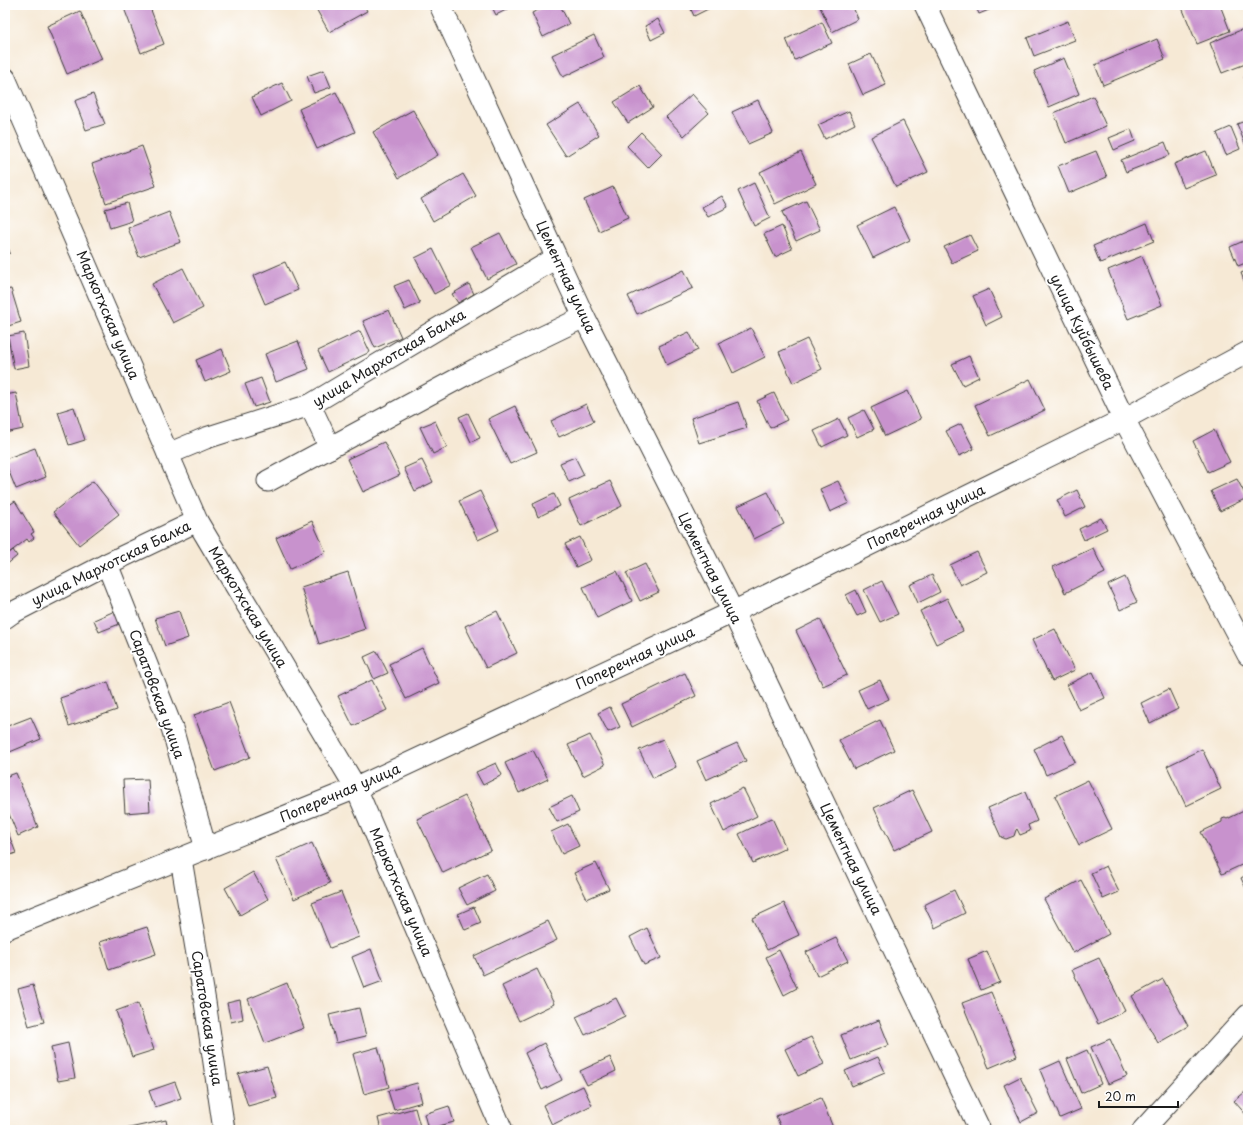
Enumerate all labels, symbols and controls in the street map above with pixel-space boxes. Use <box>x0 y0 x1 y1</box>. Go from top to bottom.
street label: Цементная улица <box>531 217 602 337</box>
street label: Маркотхская улица <box>72 247 145 383</box>
street label: улица Куйбышева <box>1045 270 1120 394</box>
street label: улица Мархотская Балка <box>308 303 469 412</box>
street label: Поперечная улица <box>863 479 989 554</box>
street label: Цементная улица <box>673 509 748 627</box>
street label: улица Мархотская Балка <box>27 515 194 610</box>
street label: Маркотхская улица <box>204 542 293 672</box>
street label: Поперечная улица <box>572 621 698 694</box>
street label: Саратовская улица <box>124 626 191 762</box>
street label: Поперечная улица <box>276 758 404 827</box>
street label: Цементная улица <box>815 799 888 919</box>
street label: Маркотхская улица <box>365 824 438 960</box>
street label: Саратовская улица <box>186 949 229 1087</box>
scale bar <box>1099 1083 1178 1109</box>
text: 20 m <box>1105 1087 1136 1105</box>

